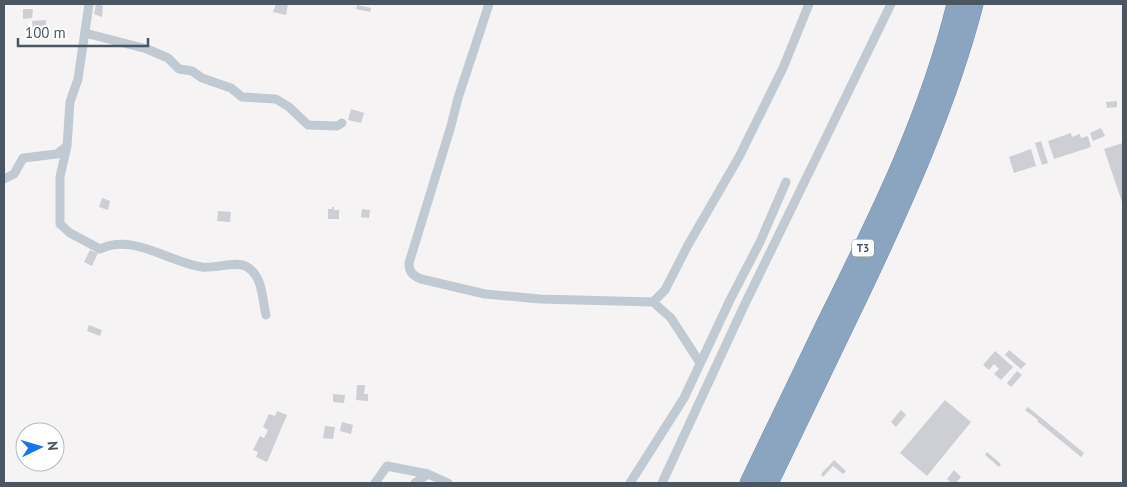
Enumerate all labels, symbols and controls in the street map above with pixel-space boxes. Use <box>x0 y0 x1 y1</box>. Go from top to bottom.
scale bar <box>18 15 148 47</box>
text: 100 m <box>25 23 66 42</box>
road number: T3 <box>852 240 874 256</box>
north arrow <box>15 422 65 472</box>
text: N <box>44 440 62 451</box>

